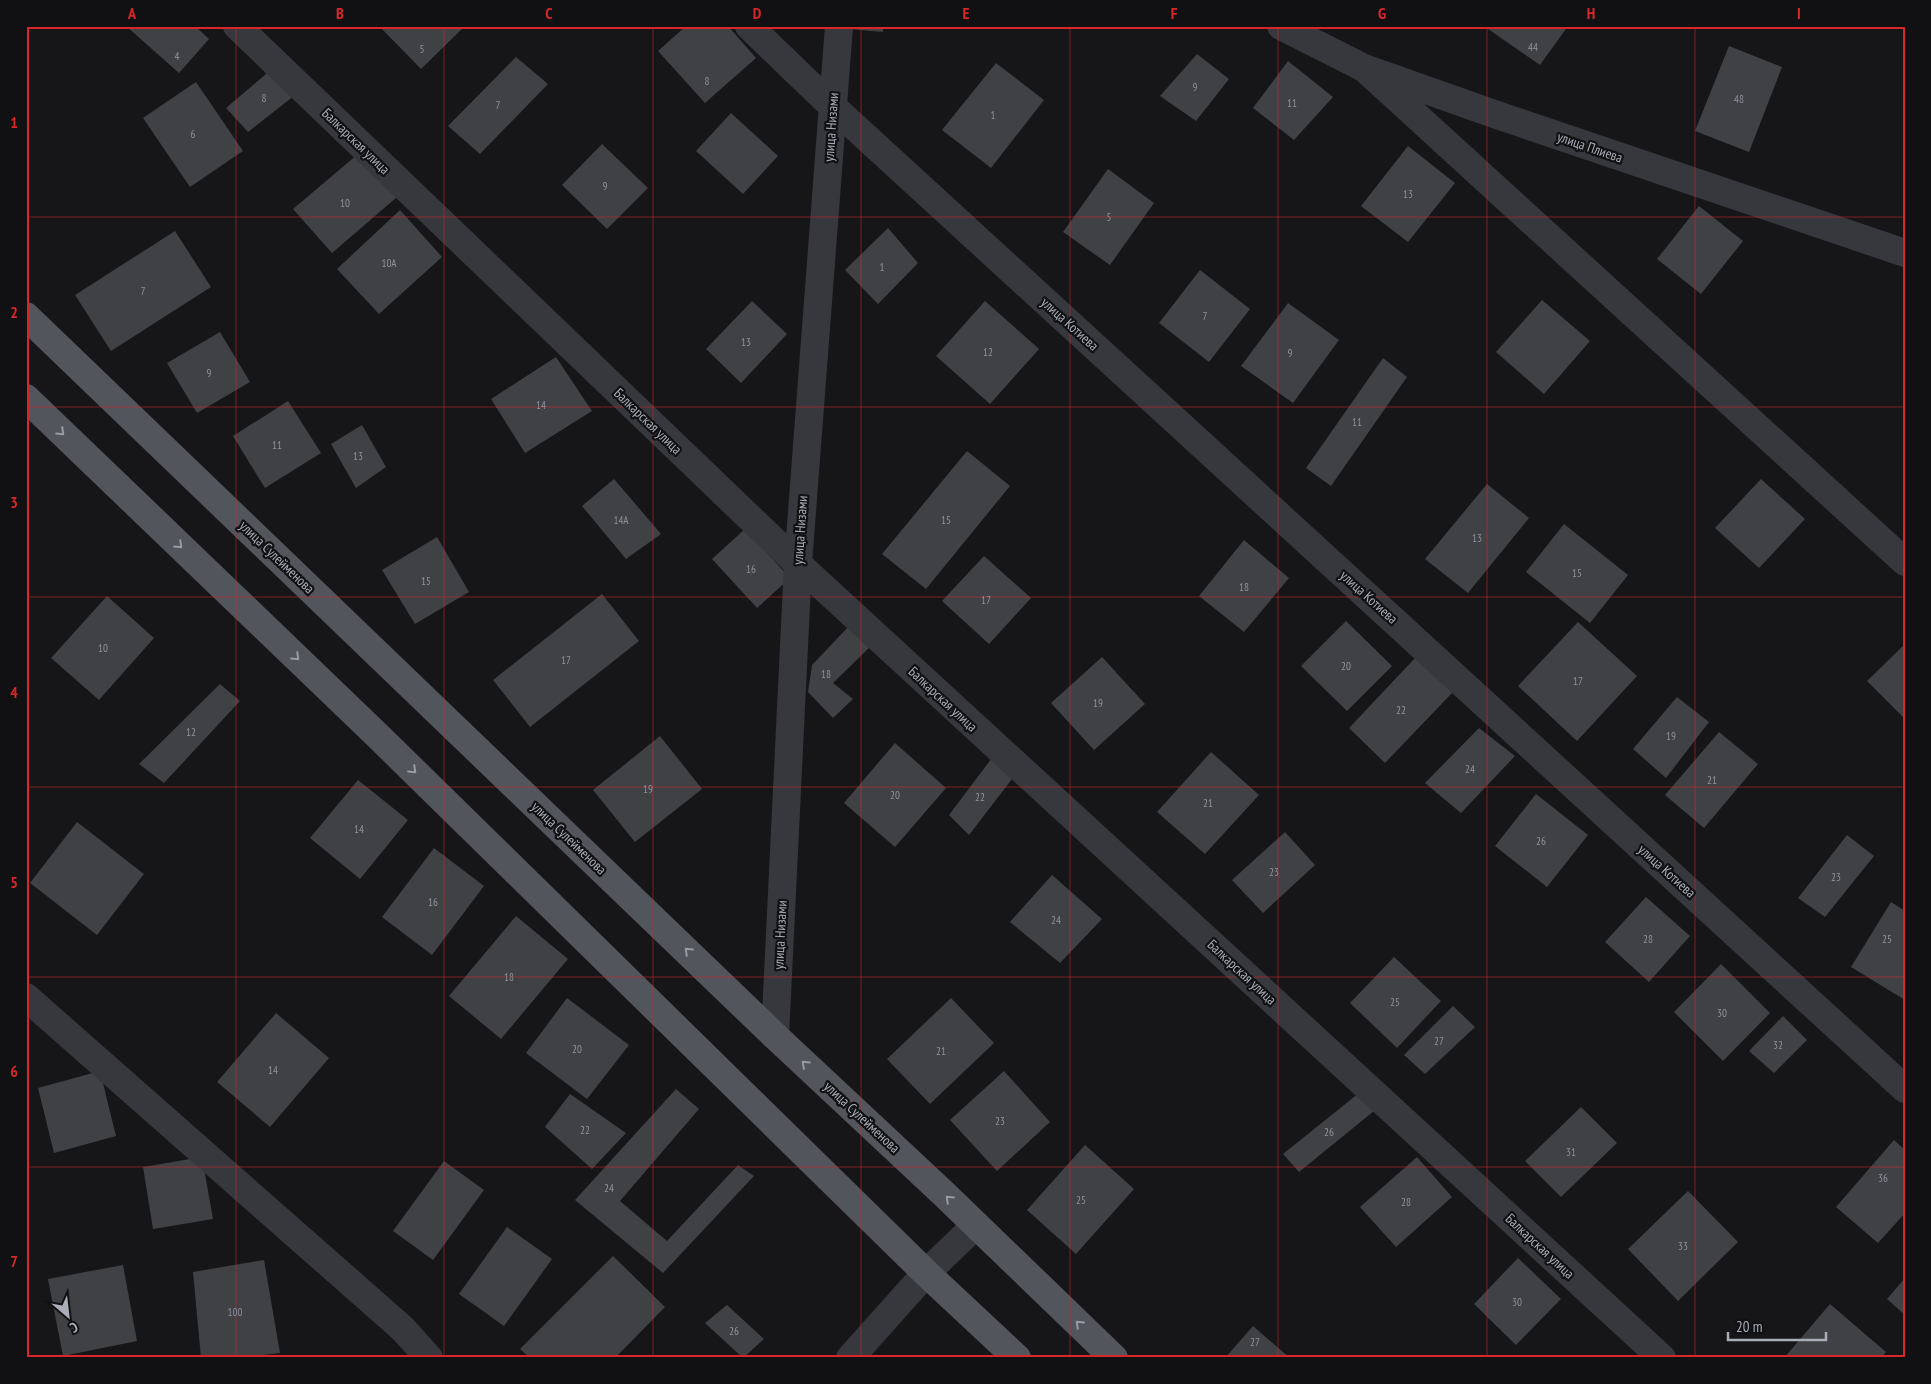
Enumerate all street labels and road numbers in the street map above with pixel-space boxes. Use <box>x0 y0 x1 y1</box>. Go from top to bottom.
street label: улица Низами <box>820 92 842 162</box>
street label: Балкарская улица <box>318 104 394 178</box>
street label: улица Плиева <box>1555 127 1625 167</box>
street label: улица Котиева <box>1037 293 1103 355</box>
street label: Балкарская улица <box>610 384 686 458</box>
street label: улица Низами <box>789 495 811 565</box>
street label: улица Сулейменова <box>236 517 318 597</box>
street label: улица Котиева <box>1336 566 1402 628</box>
street label: Балкарская улица <box>905 663 981 735</box>
street label: улица Сулейменова <box>528 798 610 878</box>
street label: улица Котиева <box>1634 840 1700 902</box>
street label: улица Низами <box>769 900 791 970</box>
street label: Балкарская улица <box>1204 936 1280 1008</box>
street label: улица Сулейменова <box>820 1077 904 1157</box>
street label: Балкарская улица <box>1502 1210 1578 1282</box>

